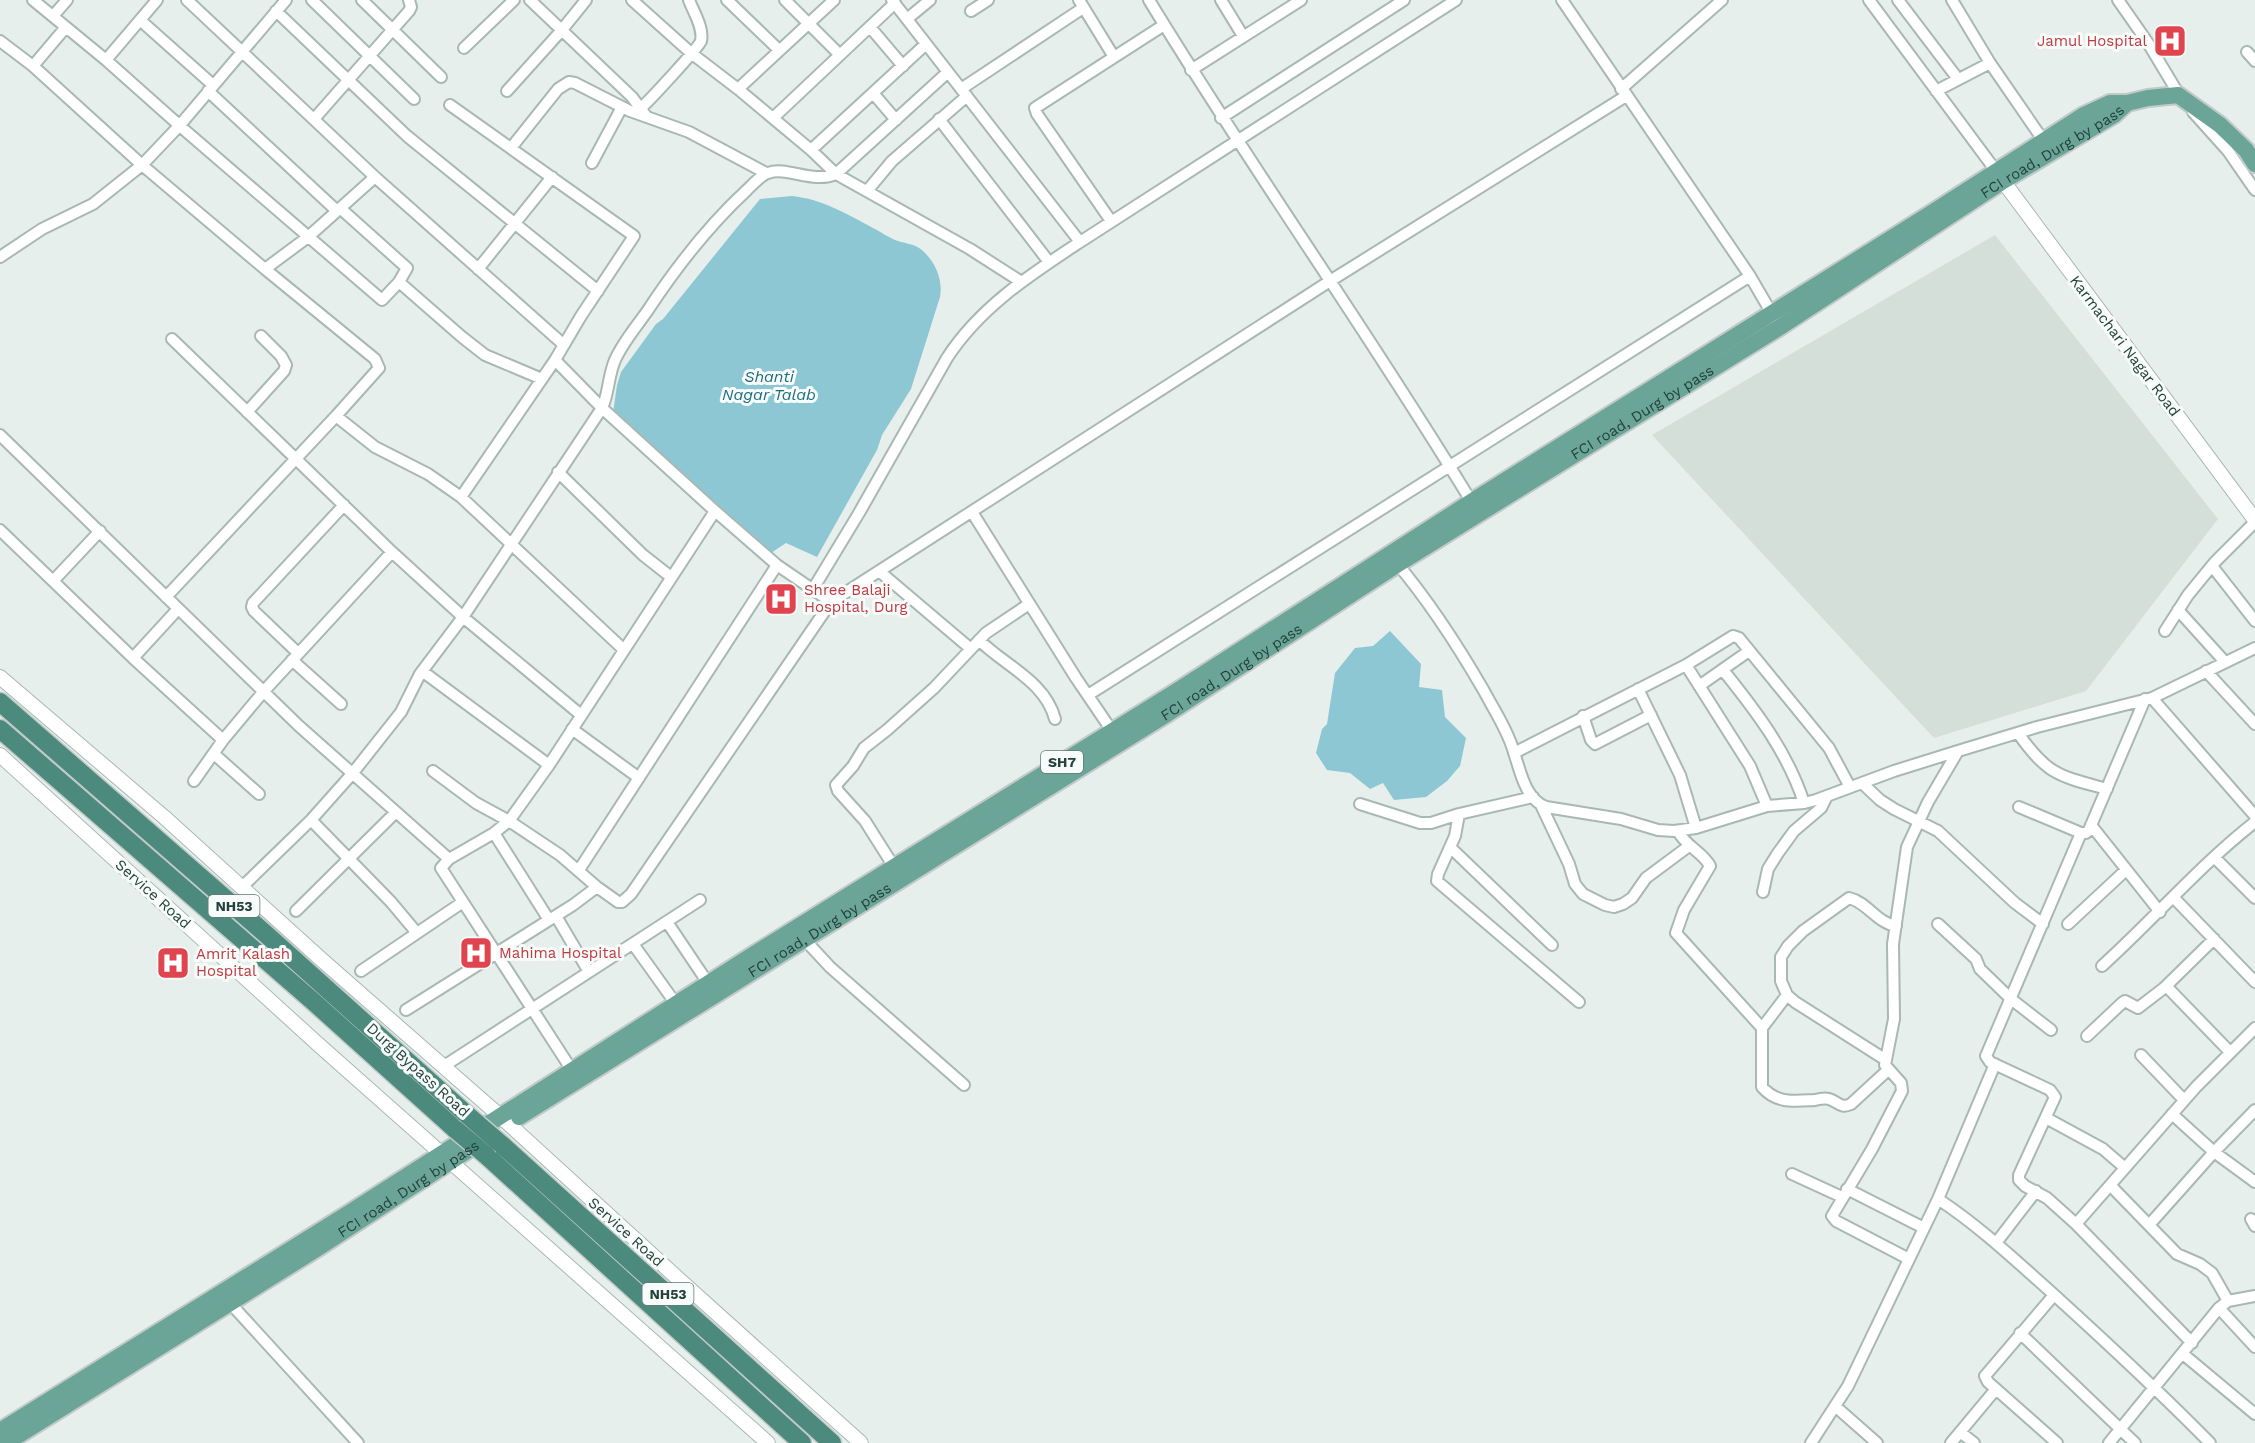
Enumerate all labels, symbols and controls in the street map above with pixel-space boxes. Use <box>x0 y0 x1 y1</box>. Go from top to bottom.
hospital icon: Jamul Hospital <box>2152 23 2188 59</box>
place label: Jamul Hospital <box>2037 32 2147 50</box>
street label: FCI road, Durg by pass <box>1977 101 2128 202</box>
street label: Karmachari Nagar Road <box>2066 272 2184 420</box>
street label: FCI road, Durg by pass <box>1567 361 1717 464</box>
water label: Shanti Nagar Talab <box>722 367 816 404</box>
hospital icon: Shree Balaji Hospital, Durg <box>763 581 799 617</box>
place label: Shree Balaji Hospital, Durg <box>804 581 907 616</box>
street label: FCI road, Durg by pass <box>1157 620 1306 725</box>
road number: SH7 <box>1041 751 1083 773</box>
street label: Service Road <box>112 856 194 932</box>
street label: FCI road, Durg by pass <box>745 879 895 981</box>
road number: NH53 <box>208 895 260 917</box>
hospital icon: Mahima Hospital <box>458 935 494 971</box>
place label: Mahima Hospital <box>499 944 622 962</box>
hospital icon: Amrit Kalash Hospital <box>155 945 191 981</box>
place label: Amrit Kalash Hospital <box>196 945 290 980</box>
street label: Durg Bypass Road <box>363 1019 473 1121</box>
street label: FCI road, Durg by pass <box>334 1136 483 1242</box>
street label: Service Road <box>585 1194 667 1270</box>
road number: NH53 <box>642 1283 694 1305</box>

